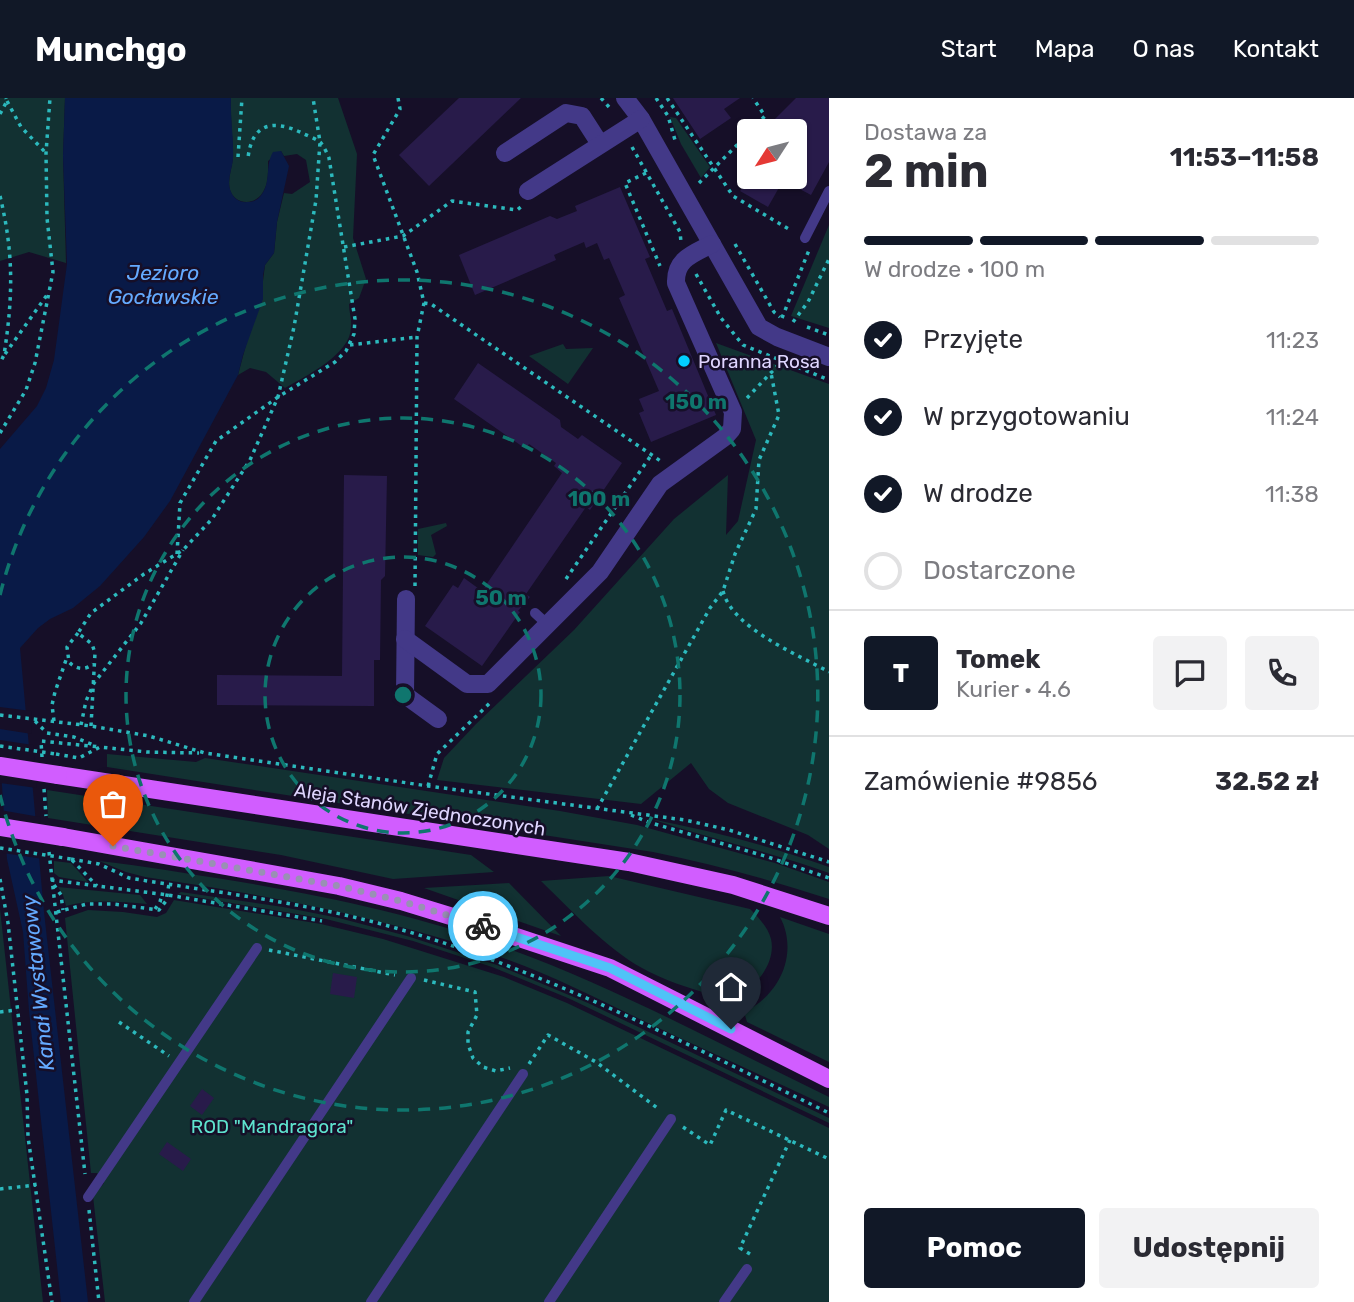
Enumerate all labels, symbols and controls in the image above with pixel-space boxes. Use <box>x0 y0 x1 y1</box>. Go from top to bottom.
text: Munchgo <box>35 30 187 69</box>
text: Start <box>941 35 997 63</box>
text: Mapa <box>1035 35 1095 63</box>
text: O nas <box>1133 35 1195 63</box>
text: Kontakt <box>1233 35 1319 63</box>
text: Dostawa za <box>864 118 987 146</box>
north arrow <box>737 119 807 189</box>
map controls <box>737 119 807 189</box>
text: 11:53–11:58 <box>1170 142 1319 173</box>
text: 2 min <box>864 144 989 199</box>
text: W drodze · 100 m <box>864 255 1045 283</box>
water label: Jezioro Gocławskie <box>108 260 219 309</box>
icon: check <box>864 321 902 359</box>
text: Przyjęte <box>923 324 1023 355</box>
text: 11:23 <box>1266 326 1319 354</box>
place label: Poranna Rosa <box>698 350 820 373</box>
marker: Poranna Rosa <box>676 353 692 369</box>
text: 150 m <box>665 389 727 414</box>
icon: check <box>864 398 902 436</box>
text: W przygotowaniu <box>923 401 1130 432</box>
text: 11:24 <box>1266 403 1319 431</box>
icon: check <box>864 475 902 513</box>
text: W drodze <box>923 478 1033 509</box>
text: 11:38 <box>1265 480 1319 508</box>
text: 100 m <box>568 486 630 511</box>
text: Dostarczone <box>923 555 1076 586</box>
text: 50 m <box>475 585 527 610</box>
button: chat <box>1153 636 1227 710</box>
button: phone <box>1245 636 1319 710</box>
text: Tomek <box>956 644 1040 675</box>
text: T <box>893 658 909 689</box>
text: Kurier · 4.6 <box>956 675 1071 703</box>
centre of rings <box>391 683 415 707</box>
text: Zamówienie #9856 <box>864 766 1098 797</box>
text: 32.52 zł <box>1215 766 1319 797</box>
pin <box>83 774 143 846</box>
street label: Aleja Stanów Zjednoczonych <box>293 778 547 841</box>
icon: bag <box>94 785 132 823</box>
courier <box>448 891 518 961</box>
water label: Kanał Wystawowy <box>16 893 59 1072</box>
icon: bike <box>464 907 502 945</box>
pin <box>701 957 761 1029</box>
icon: home <box>712 968 750 1006</box>
park label: ROD "Mandragora" <box>191 1115 353 1138</box>
button: Pomoc <box>864 1208 1085 1288</box>
button: Udostępnij <box>1099 1208 1319 1288</box>

